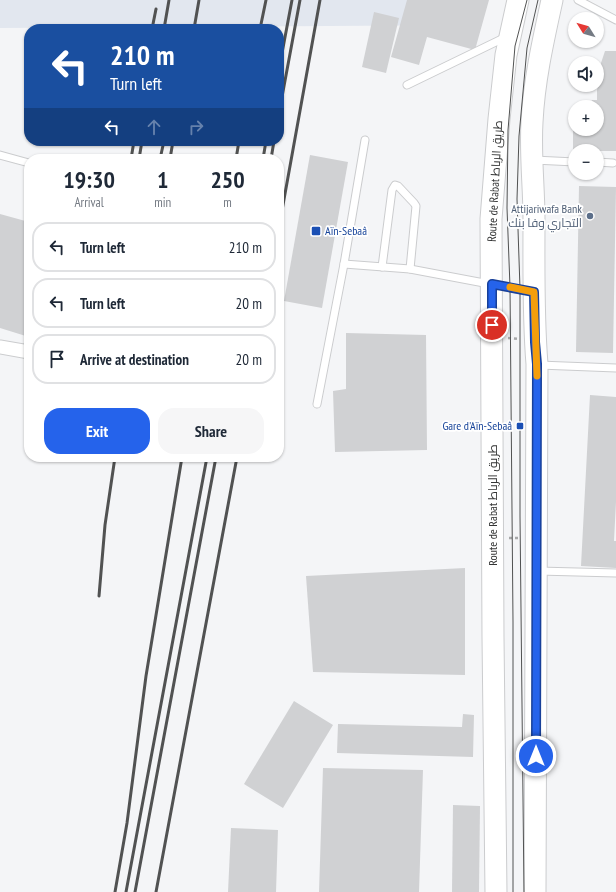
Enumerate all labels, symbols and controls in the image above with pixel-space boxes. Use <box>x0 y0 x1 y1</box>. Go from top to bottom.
north arrow <box>568 12 604 48</box>
map controls <box>568 12 604 180</box>
text: 210 m <box>110 36 174 73</box>
icon: left <box>44 40 96 92</box>
button: sound <box>568 56 604 92</box>
text: Turn left <box>110 72 162 95</box>
button: + <box>568 100 604 136</box>
icon: left <box>101 116 123 138</box>
icon: ahead <box>143 116 165 138</box>
icon: right <box>185 116 207 138</box>
street label: Route de Rabat طريق الرباط <box>484 120 505 242</box>
button: − <box>568 144 604 180</box>
text: 19:30 <box>63 164 115 195</box>
text: 1 <box>157 164 168 195</box>
text: 250 <box>210 164 245 195</box>
text: Arrival <box>74 194 104 211</box>
text: min <box>154 194 171 211</box>
text: m <box>223 194 232 211</box>
place label: Attijariwafa Bank التجاري وفا بنك <box>508 201 582 233</box>
marker: Attijariwafa Bank التجاري وفا بنك <box>585 211 595 221</box>
place label: Aïn-Sebaâ <box>325 223 367 238</box>
marker: Aïn-Sebaâ <box>310 225 322 237</box>
icon: left <box>46 236 68 258</box>
text: Turn left <box>80 238 125 257</box>
text: 210 m <box>229 238 262 257</box>
icon: left <box>46 292 68 314</box>
text: Turn left <box>80 294 125 313</box>
text: 20 m <box>236 294 262 313</box>
pin <box>475 308 509 342</box>
icon: arrive <box>481 314 503 336</box>
icon: arrive <box>46 348 68 370</box>
text: Arrive at destination <box>80 350 189 369</box>
text: 20 m <box>236 350 262 369</box>
button: Exit <box>44 408 150 454</box>
button: Share <box>158 408 264 454</box>
place label: Gare d'Aïn-Sebaâ <box>442 418 512 433</box>
marker: Gare d'Aïn-Sebaâ <box>515 421 525 431</box>
street label: Route de Rabat طريق الرباط <box>485 444 500 566</box>
position arrow <box>515 735 557 777</box>

